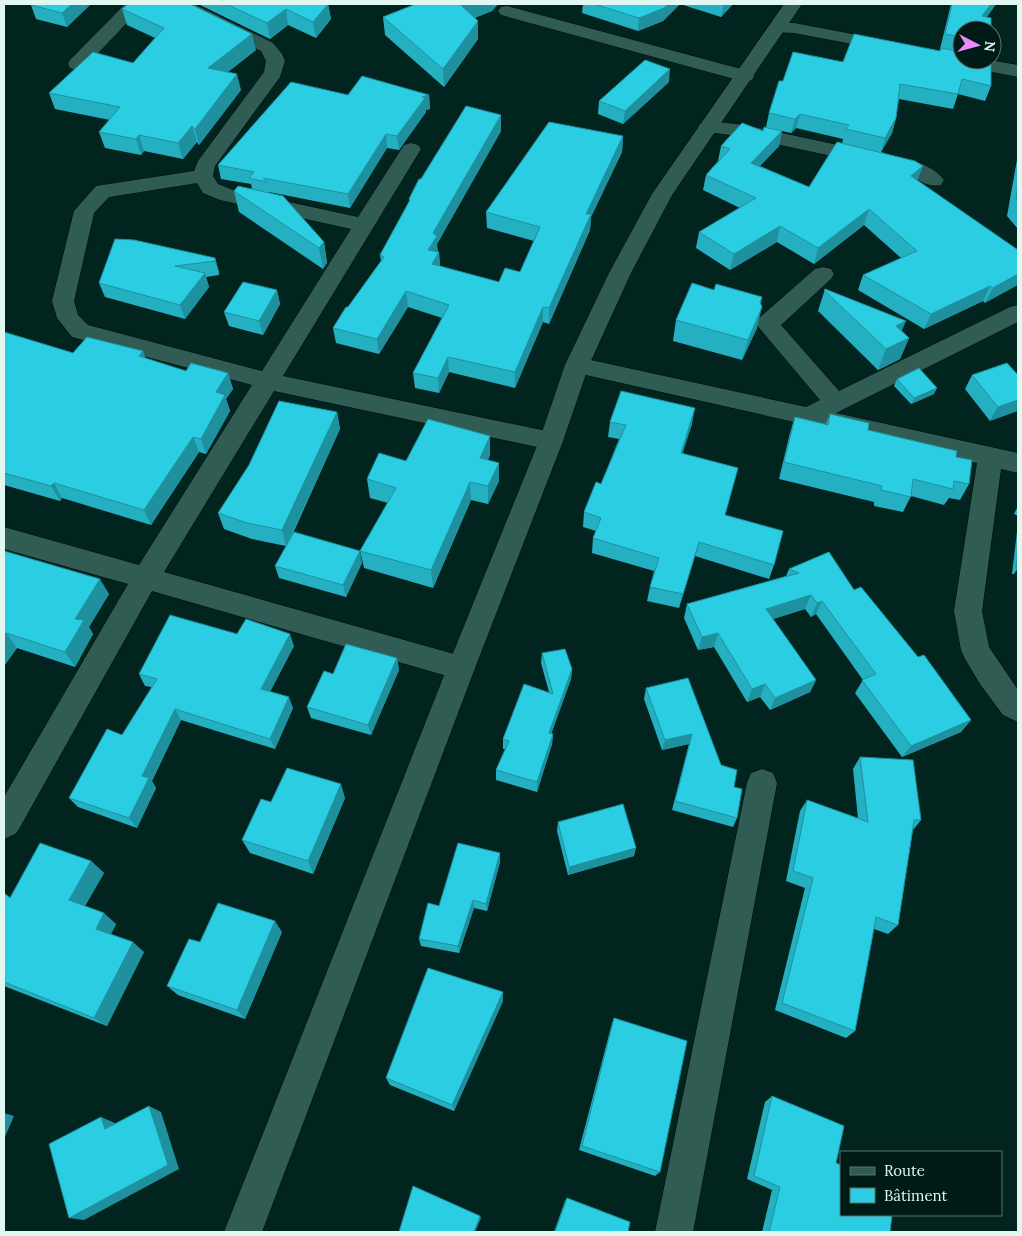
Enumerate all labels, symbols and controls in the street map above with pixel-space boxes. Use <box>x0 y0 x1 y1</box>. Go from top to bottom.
north arrow <box>952 20 1002 70</box>
text: N <box>980 40 999 53</box>
legend <box>840 1151 1002 1216</box>
text: Route <box>884 1161 925 1180</box>
text: Bâtiment <box>884 1186 947 1205</box>

